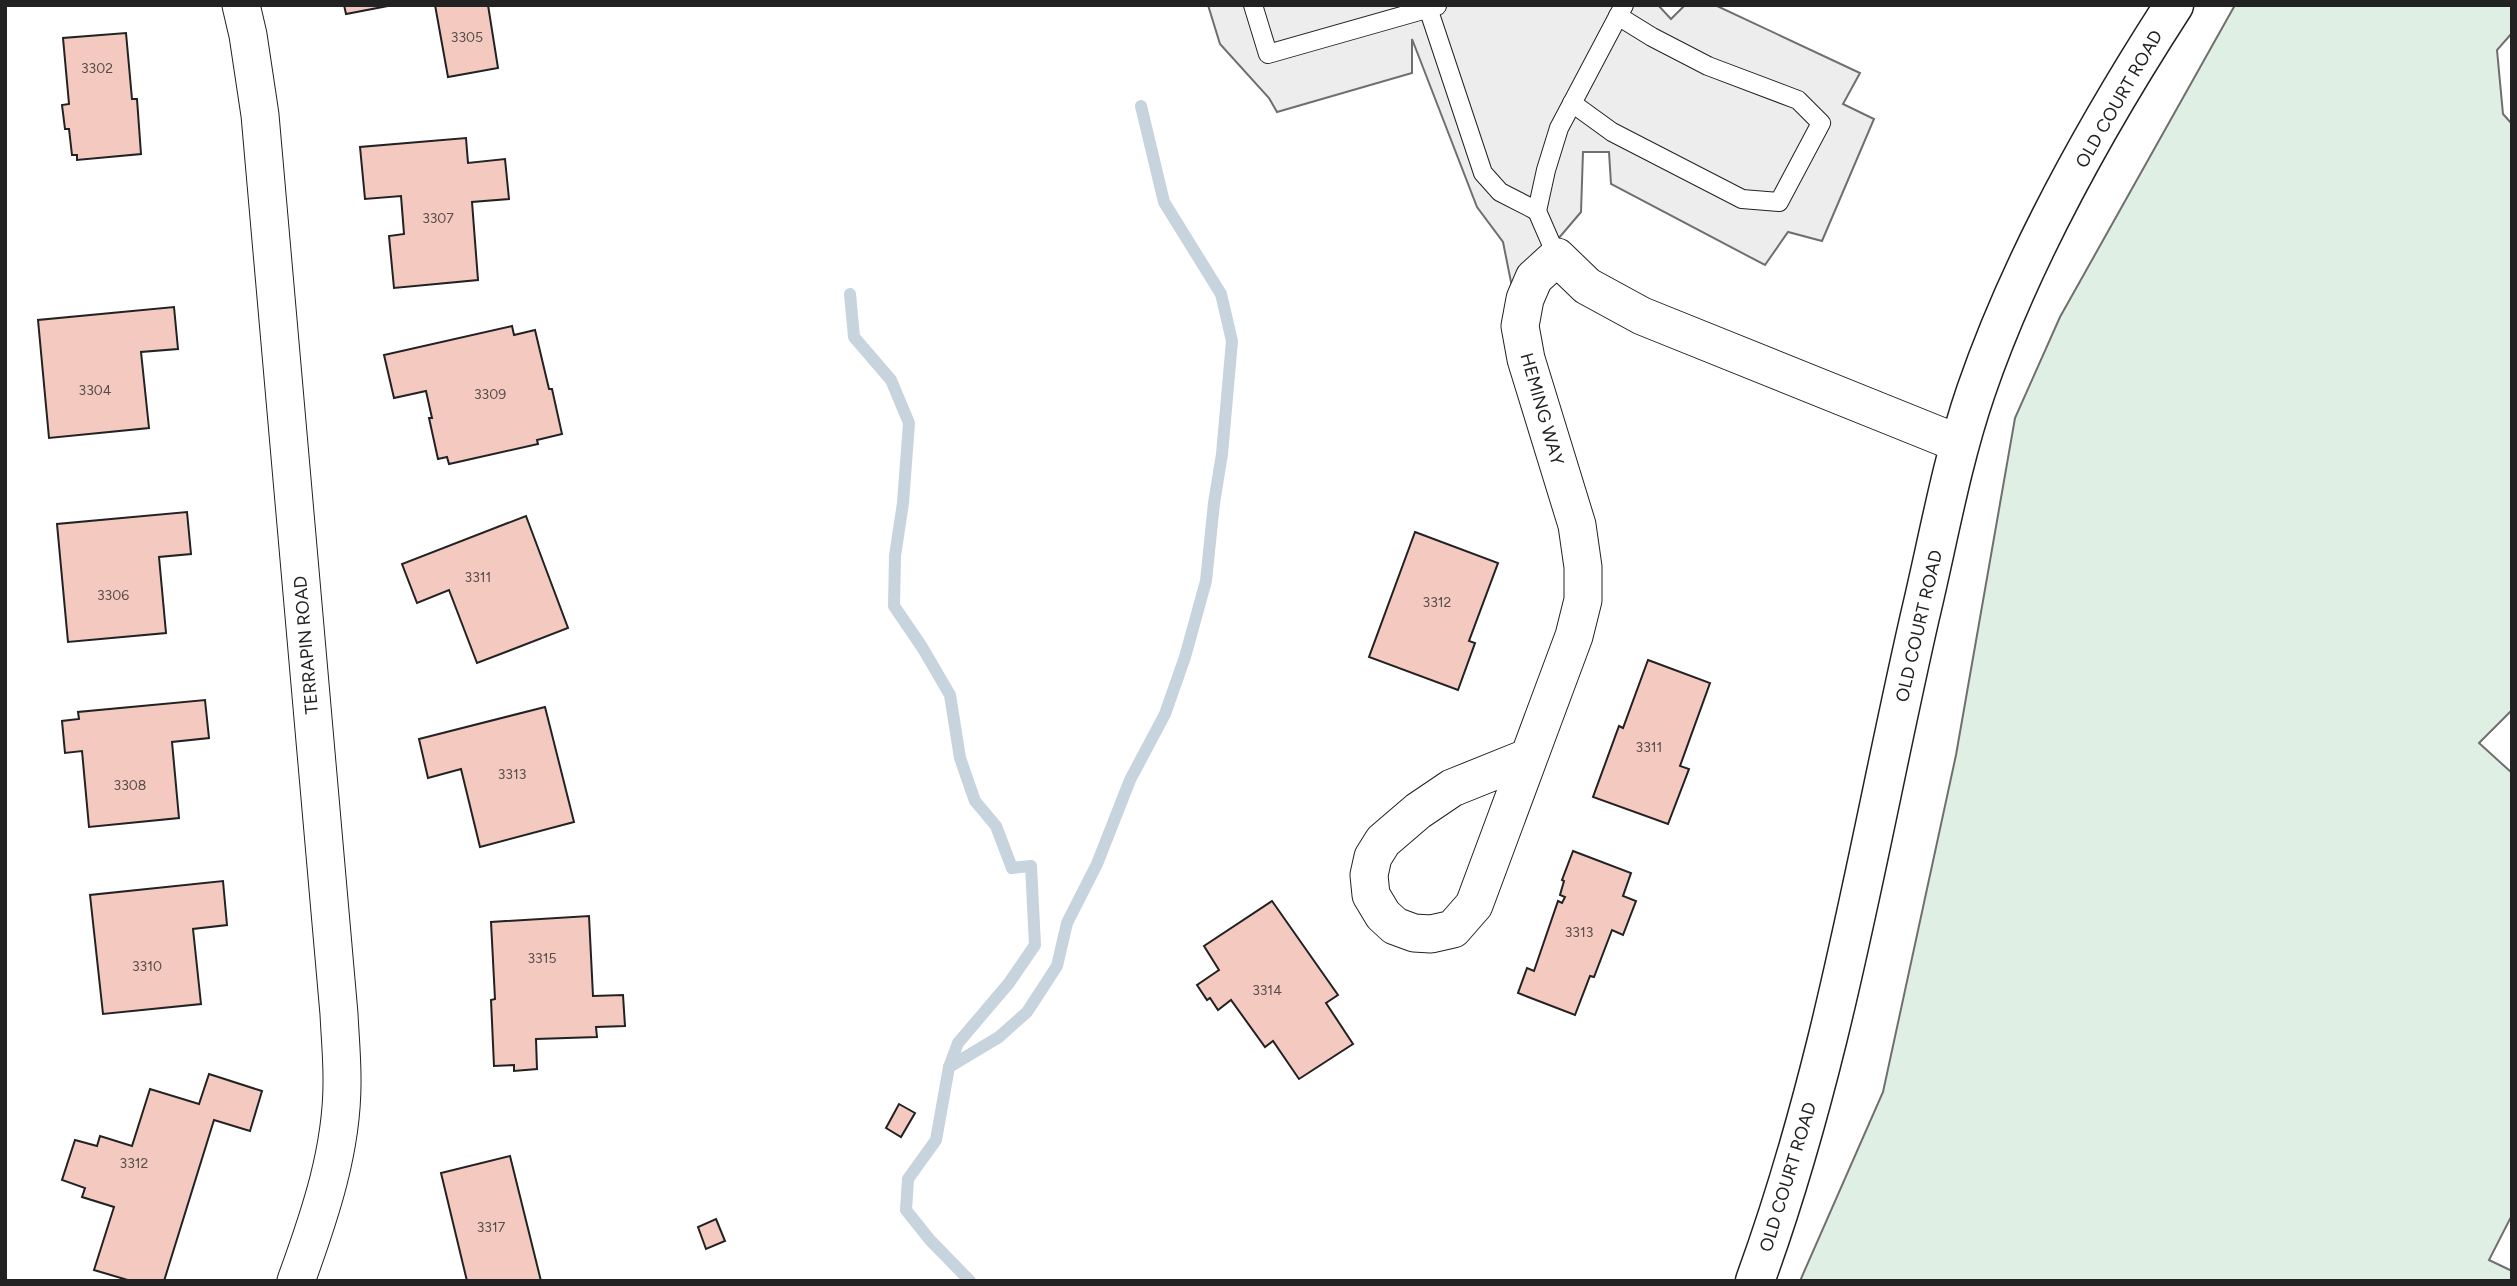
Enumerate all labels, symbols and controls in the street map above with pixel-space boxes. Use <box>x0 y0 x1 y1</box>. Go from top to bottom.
street label: OLD COURT ROAD <box>2071 26 2167 172</box>
house number: 3305 <box>451 29 483 46</box>
house number: 3302 <box>81 60 113 77</box>
house number: 3307 <box>422 210 454 227</box>
street label: HEMING WAY <box>1515 350 1569 468</box>
house number: 3304 <box>79 382 112 399</box>
house number: 3309 <box>474 386 506 403</box>
street label: OLD COURT ROAD <box>1891 548 1947 704</box>
house number: 3311 <box>465 569 491 586</box>
street label: TERRAPIN ROAD <box>289 575 323 715</box>
house number: 3306 <box>97 587 129 604</box>
house number: 3312 <box>1423 594 1451 611</box>
house number: 3311 <box>1636 739 1662 756</box>
house number: 3313 <box>498 766 526 783</box>
house number: 3308 <box>114 777 146 794</box>
house number: 3313 <box>1565 924 1593 941</box>
house number: 3315 <box>527 950 557 967</box>
house number: 3310 <box>132 958 162 975</box>
house number: 3314 <box>1252 982 1282 999</box>
street label: OLD COURT ROAD <box>1755 1100 1821 1254</box>
house number: 3312 <box>120 1155 148 1172</box>
house number: 3317 <box>477 1219 506 1236</box>

